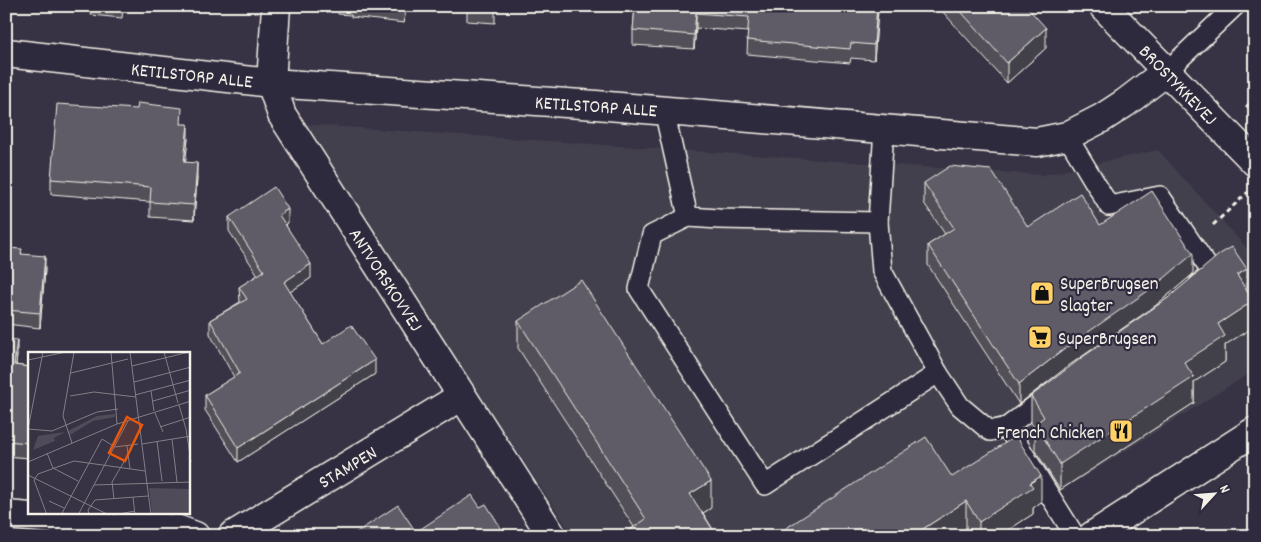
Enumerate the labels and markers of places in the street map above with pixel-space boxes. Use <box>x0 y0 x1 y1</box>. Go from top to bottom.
place label: SuperBrugsen Slagter <box>1060 272 1158 321</box>
shop icon: SuperBrugsen Slagter <box>1029 280 1055 306</box>
supermarket icon: SuperBrugsen <box>1027 324 1053 350</box>
place label: SuperBrugsen <box>1058 327 1156 354</box>
restaurant icon: French Chicken <box>1108 418 1134 444</box>
place label: French Chicken <box>997 421 1104 448</box>

